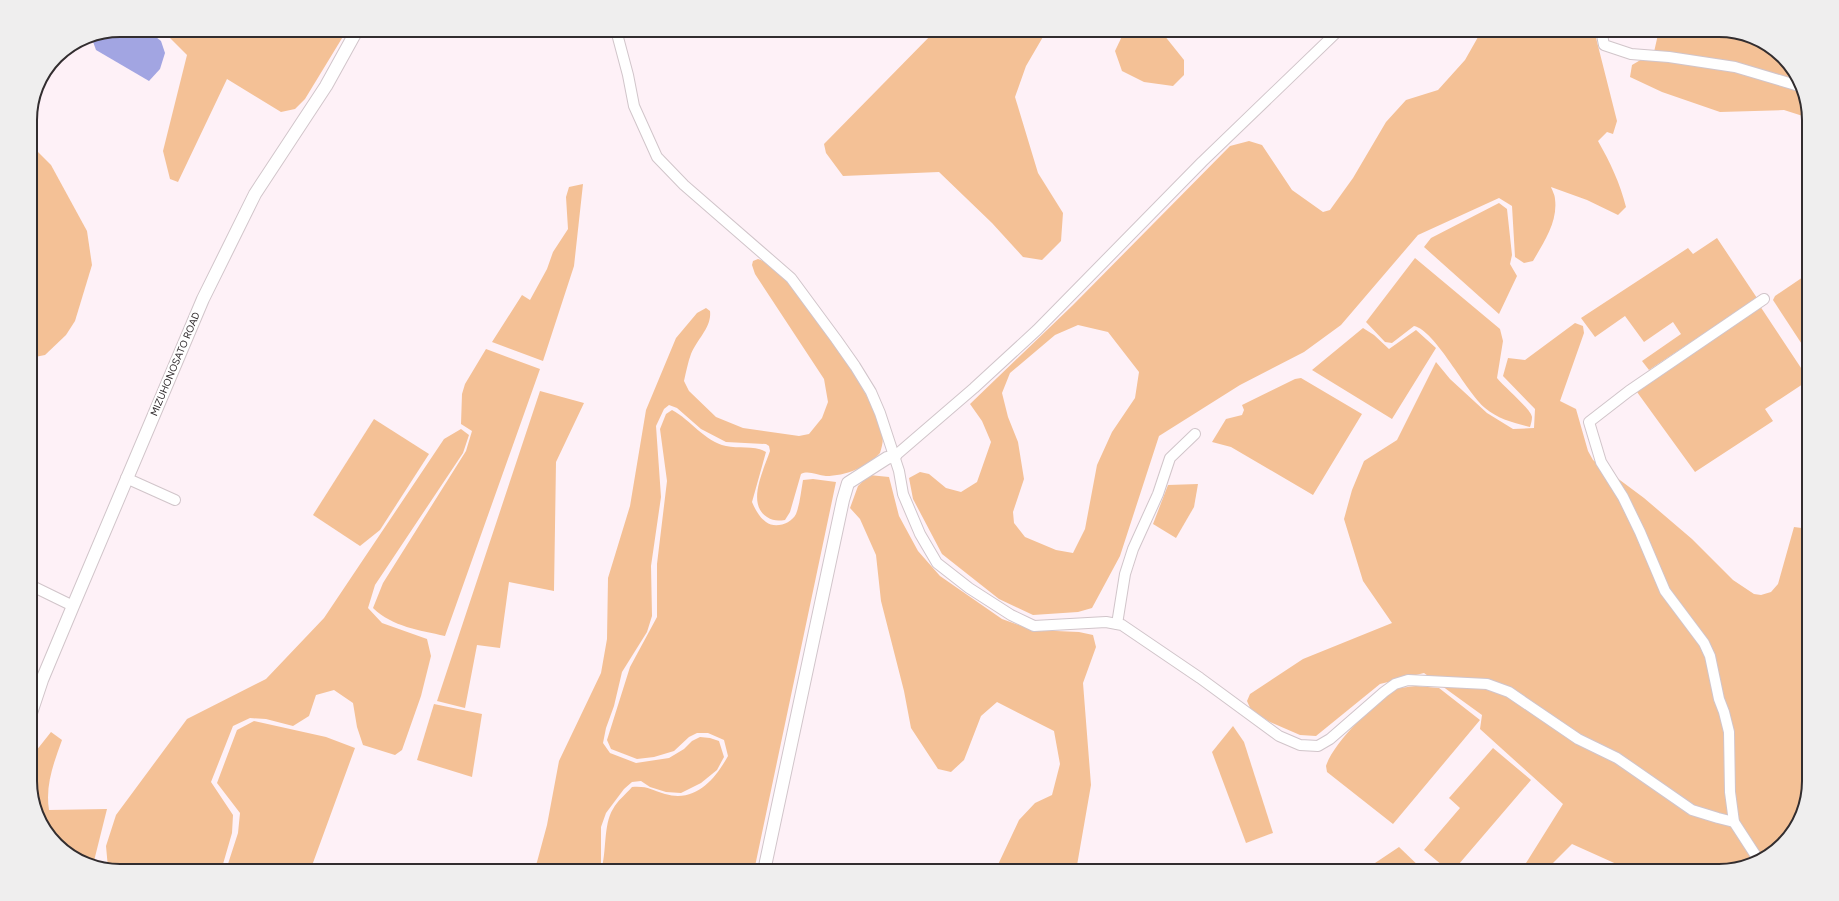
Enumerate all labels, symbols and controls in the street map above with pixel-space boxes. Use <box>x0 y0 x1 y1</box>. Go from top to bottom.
street label: MIZUHONOSATO ROAD <box>147 310 203 418</box>

